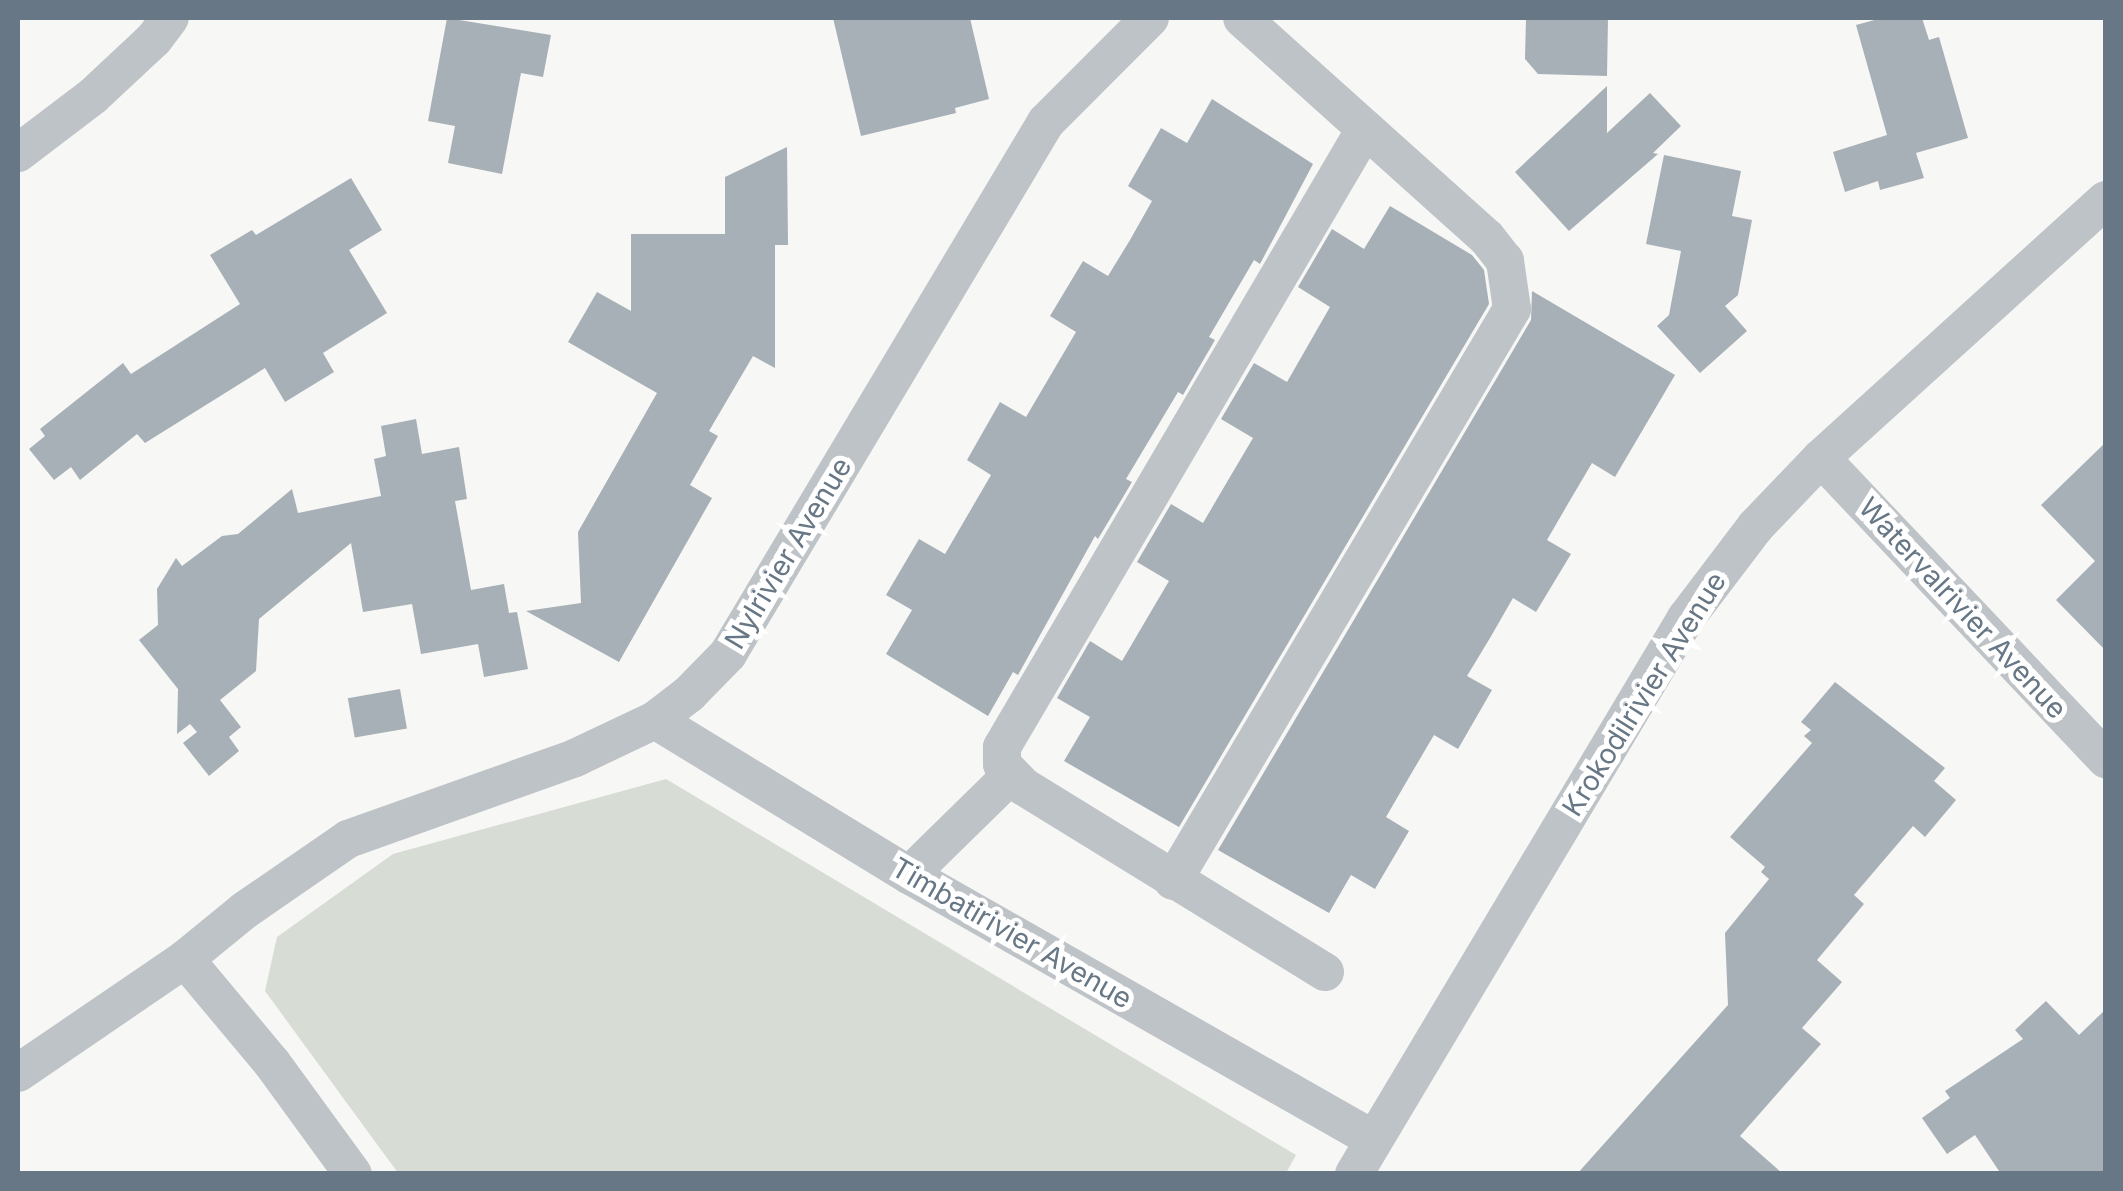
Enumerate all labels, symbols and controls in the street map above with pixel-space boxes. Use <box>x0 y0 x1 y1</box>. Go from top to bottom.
street label: Nylrivier Avenue <box>718 451 858 655</box>
street label: Watervalrivier Avenue <box>1852 491 2074 725</box>
street label: Krokodilrivier Avenue <box>1555 566 1733 822</box>
street label: Timbatirivier Avenue <box>886 850 1138 1016</box>

